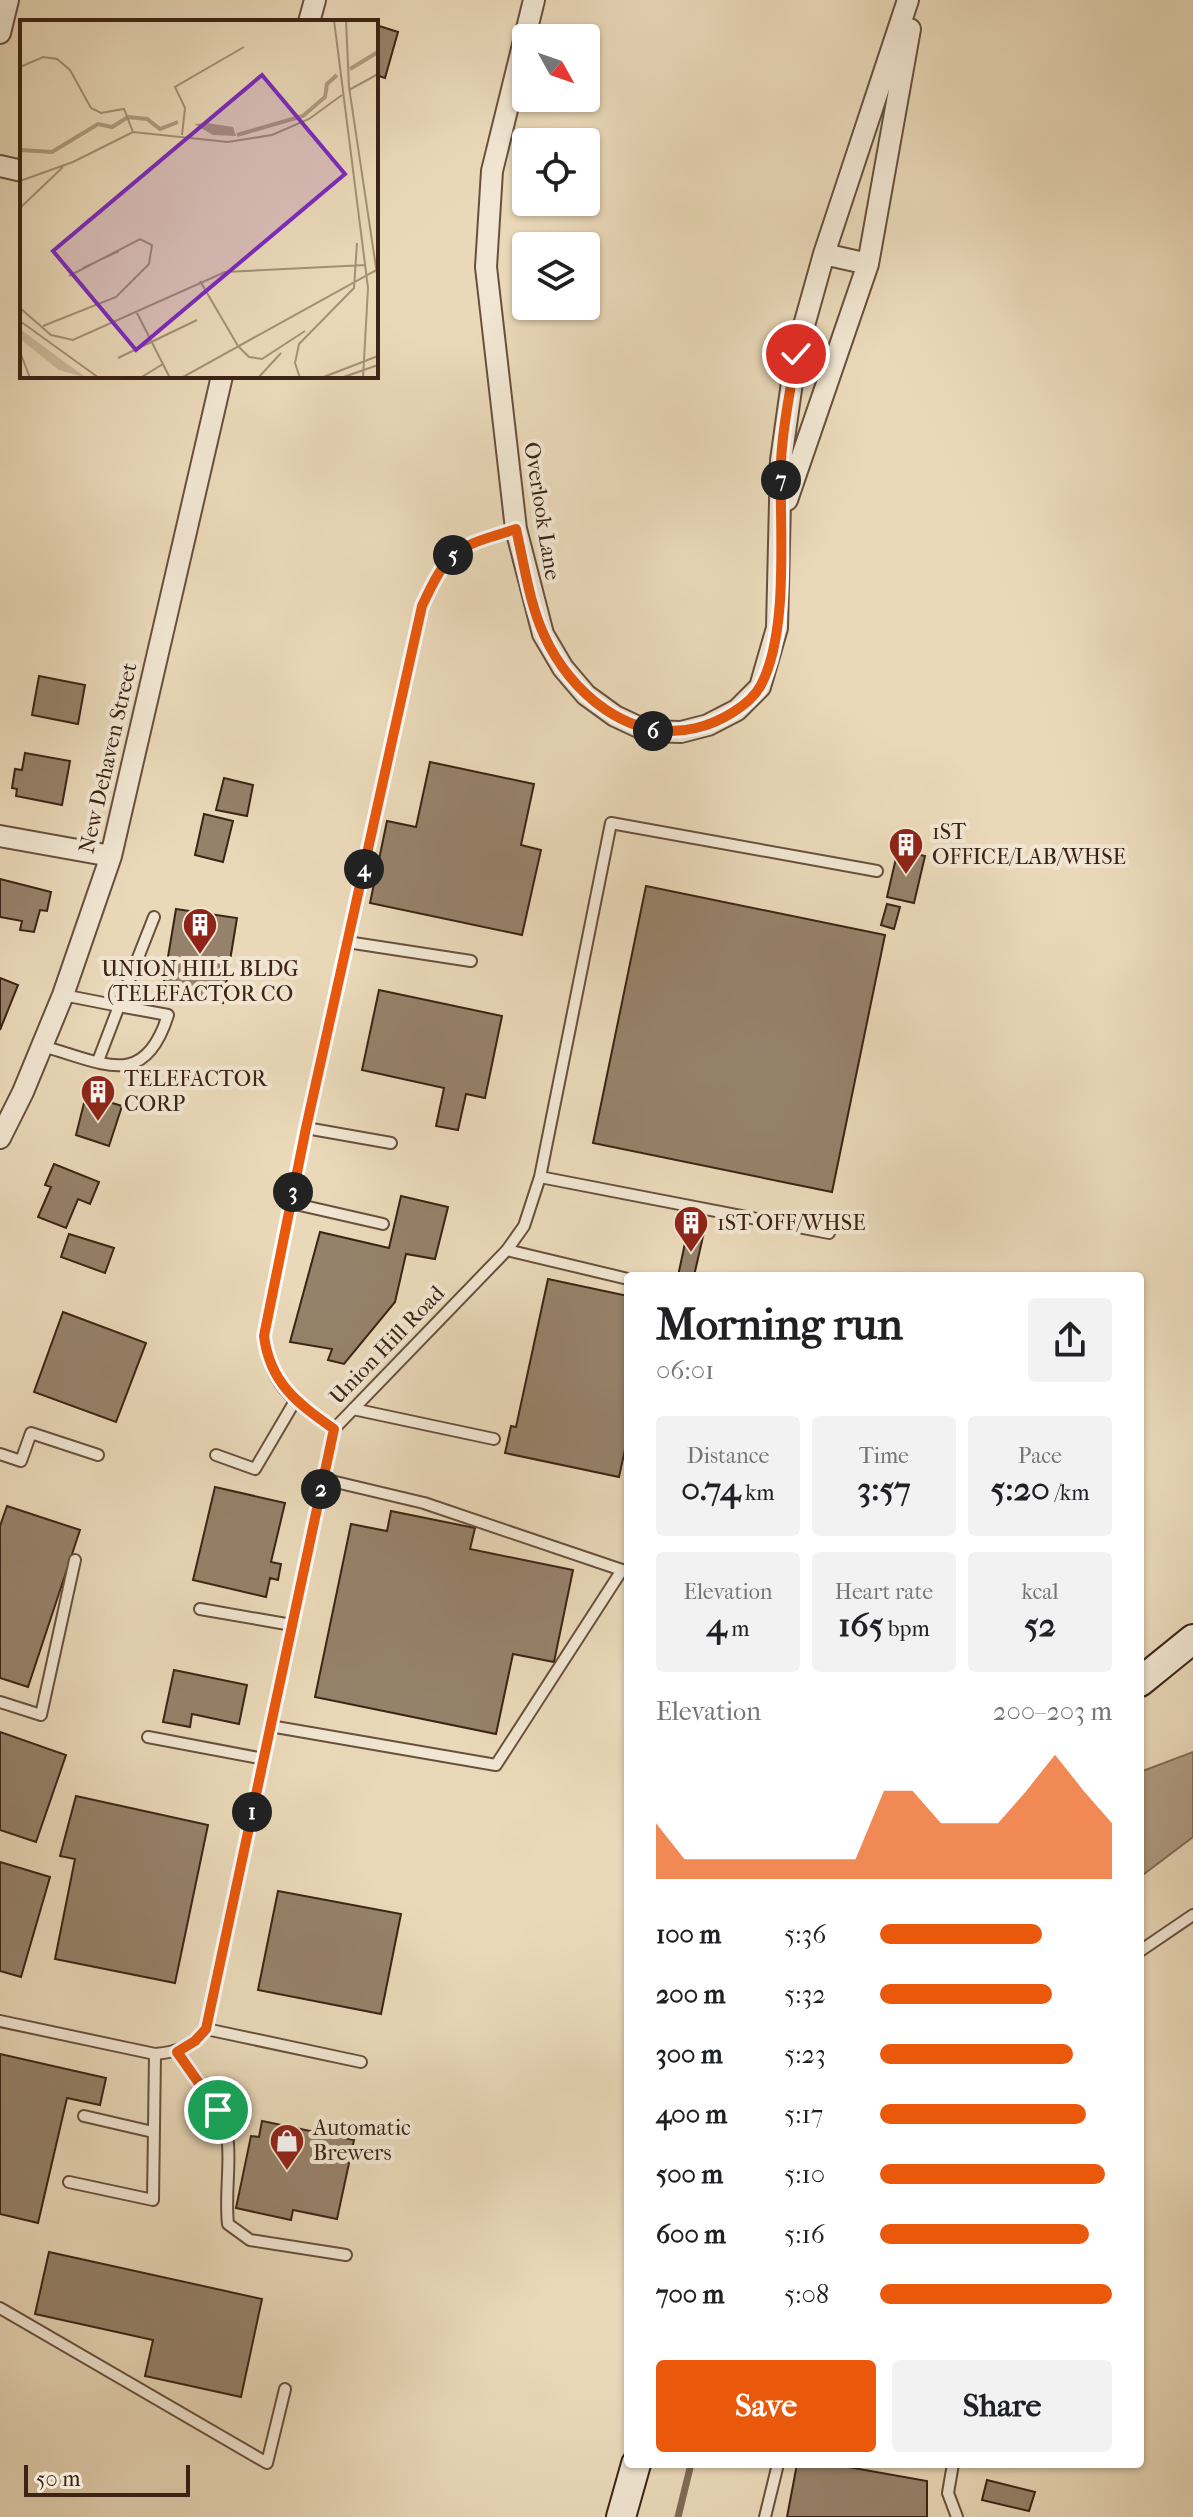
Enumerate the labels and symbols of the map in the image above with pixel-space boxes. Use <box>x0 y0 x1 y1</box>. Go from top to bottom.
inset map <box>20 20 378 378</box>
north arrow <box>512 24 600 112</box>
pin <box>762 320 830 388</box>
street label: Overlook Lane <box>518 440 566 582</box>
pin: 7 <box>761 460 801 500</box>
pin: 5 <box>433 535 473 575</box>
street label: New Dehaven Street <box>73 660 143 856</box>
pin: 6 <box>633 711 673 751</box>
place label: 1ST OFFICE/LAB/WHSE <box>932 819 1126 870</box>
building icon: 1ST OFFICE/LAB/WHSE <box>887 826 925 876</box>
pin: 4 <box>344 849 384 889</box>
building icon: UNION HILL BLDG (TELEFACTOR CO <box>181 906 219 956</box>
place label: UNION HILL BLDG (TELEFACTOR CO <box>101 956 299 1007</box>
place label: TELEFACTOR CORP <box>124 1066 268 1117</box>
building icon: TELEFACTOR CORP <box>79 1073 117 1123</box>
pin: 3 <box>273 1172 313 1212</box>
building icon: 1ST OFF/WHSE <box>672 1204 710 1254</box>
place label: 1ST OFF/WHSE <box>717 1210 866 1236</box>
street label: Union Hill Road <box>324 1280 451 1410</box>
pin: 2 <box>301 1469 341 1509</box>
pin: 1 <box>232 1792 272 1832</box>
pin <box>184 2076 252 2144</box>
place label: Automatic Brewers <box>312 2115 411 2166</box>
shop icon: Automatic Brewers <box>268 2122 306 2172</box>
scale bar <box>24 2461 190 2497</box>

